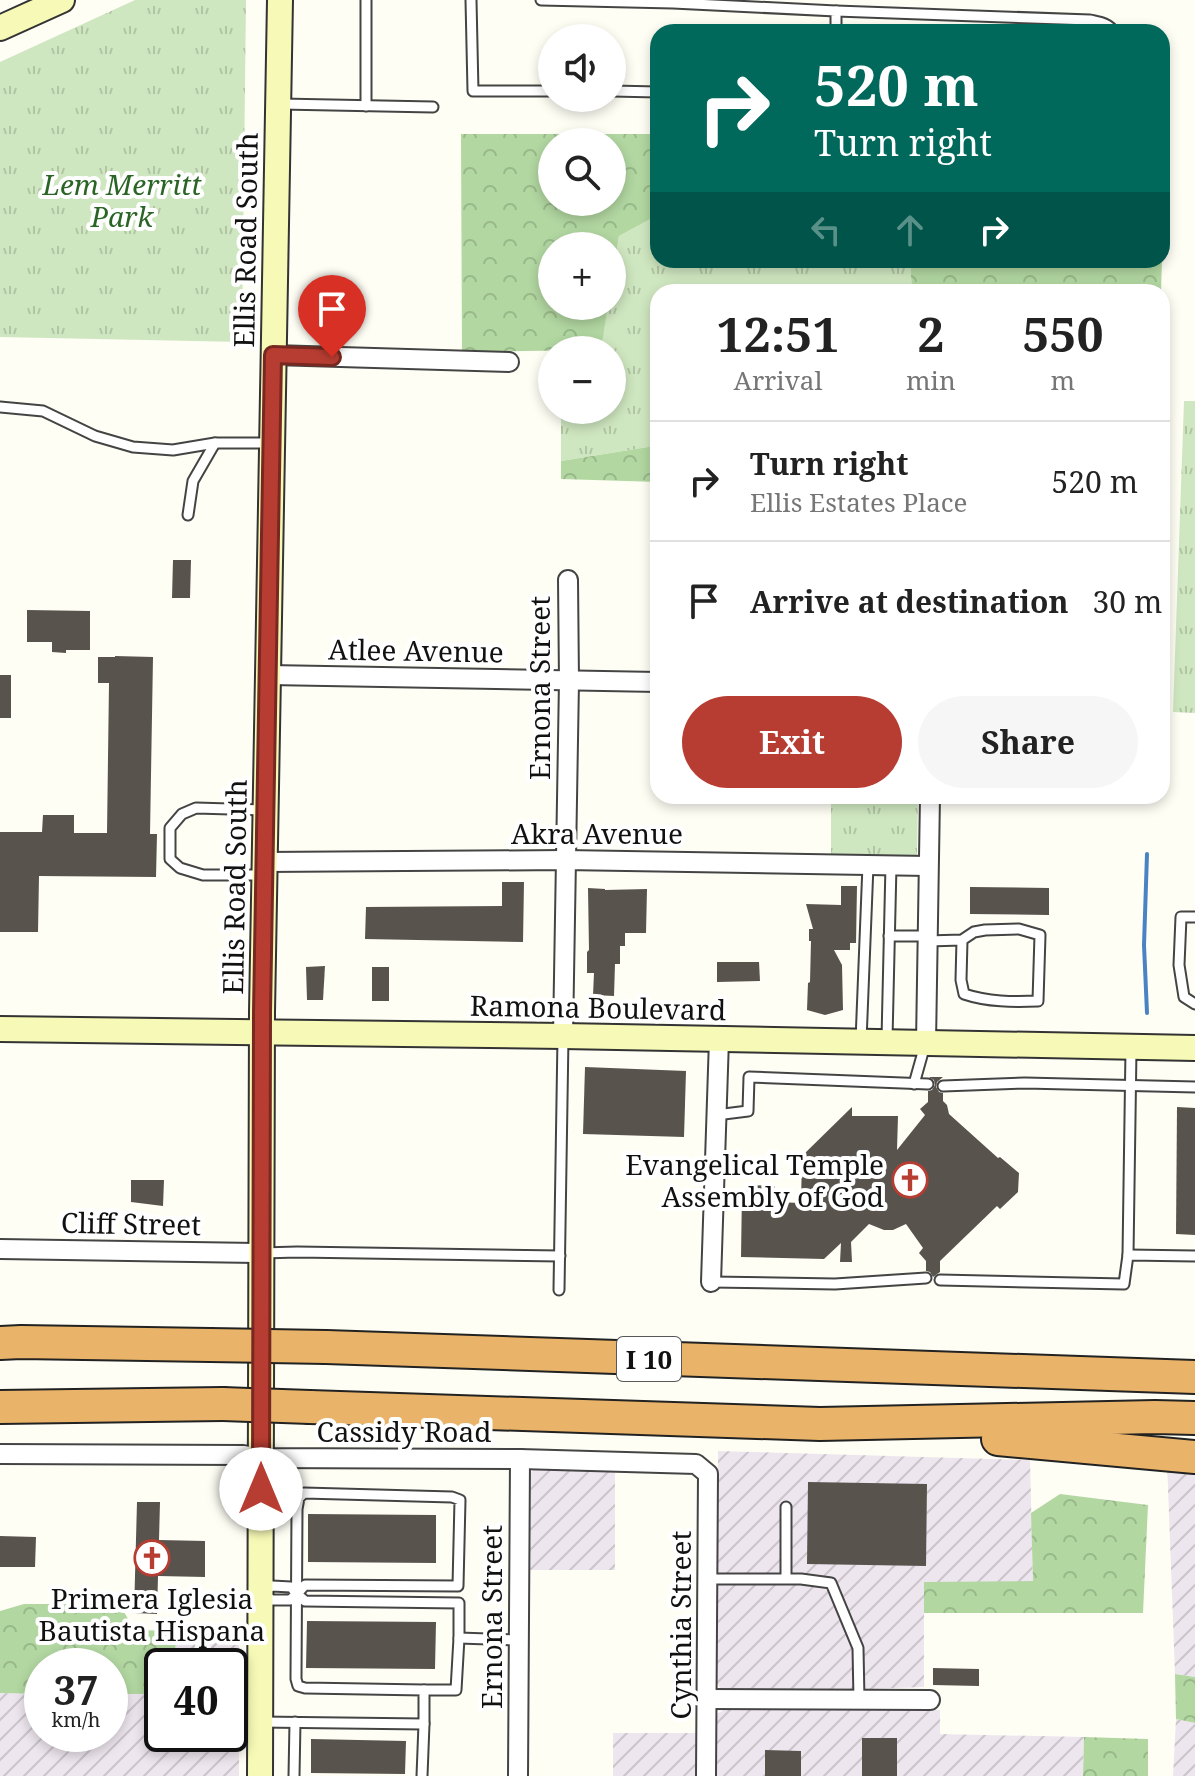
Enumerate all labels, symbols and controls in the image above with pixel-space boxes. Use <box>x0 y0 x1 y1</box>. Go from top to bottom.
map controls <box>538 24 626 424</box>
button: sound <box>538 24 626 112</box>
text: 520 m <box>814 46 979 122</box>
icon: right <box>682 56 786 160</box>
text: Turn right <box>814 118 992 167</box>
button: search <box>538 128 626 216</box>
street label: Ellis Road South <box>224 132 266 348</box>
park label: Lem Merritt Park <box>41 165 202 235</box>
icon: left <box>804 208 848 252</box>
icon: ahead <box>888 208 932 252</box>
icon: right <box>972 208 1016 252</box>
button: + <box>538 232 626 320</box>
pin <box>298 275 366 357</box>
icon: arrive <box>310 287 354 331</box>
text: 12:51 <box>716 301 840 366</box>
text: 2 <box>917 301 944 366</box>
text: 550 <box>1022 301 1104 366</box>
button: − <box>538 336 626 424</box>
text: Arrival <box>734 362 822 398</box>
text: min <box>906 362 956 398</box>
text: m <box>1051 362 1075 398</box>
text: Turn right <box>750 443 908 484</box>
icon: right <box>682 459 726 503</box>
text: 520 m <box>1052 461 1138 502</box>
text: Ellis Estates Place <box>750 484 968 520</box>
icon: arrive <box>682 579 726 623</box>
text: Arrive at destination <box>750 581 1069 622</box>
text: 30 m <box>1093 581 1162 622</box>
street label: Ernona Street <box>520 596 558 780</box>
street label: Atlee Avenue <box>328 629 504 671</box>
button: Exit <box>682 696 902 788</box>
button: Share <box>918 696 1138 788</box>
street label: Ellis Road South <box>213 779 255 995</box>
street label: Akra Avenue <box>511 814 683 852</box>
street label: Ramona Boulevard <box>470 986 726 1028</box>
place label: Evangelical Temple Assembly of God <box>625 1145 884 1215</box>
church icon: Evangelical Temple Assembly of God <box>891 1161 929 1199</box>
street label: Cliff Street <box>61 1203 201 1243</box>
road number: I 10 <box>617 1337 681 1381</box>
street label: Cassidy Road <box>317 1412 491 1450</box>
position arrow <box>219 1447 303 1531</box>
street label: Ernona Street <box>472 1525 510 1709</box>
street label: Cynthia Street <box>661 1530 699 1719</box>
church icon: Primera Iglesia Bautista Hispana <box>133 1539 171 1577</box>
place label: Primera Iglesia Bautista Hispana <box>39 1579 265 1649</box>
speed limit sign: 40 <box>144 1648 248 1752</box>
text: 37 <box>53 1662 99 1717</box>
text: km/h <box>51 1706 101 1733</box>

